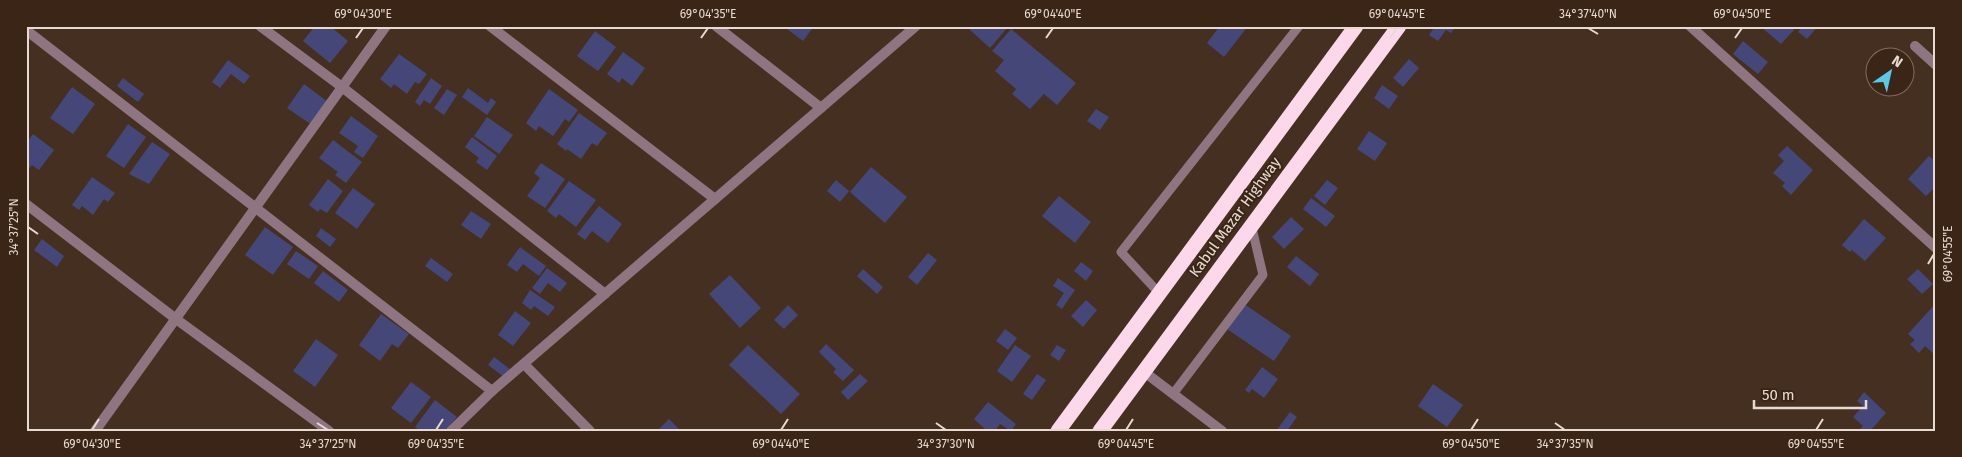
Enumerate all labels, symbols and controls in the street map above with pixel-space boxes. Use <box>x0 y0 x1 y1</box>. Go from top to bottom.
text: 69°04'30"E <box>334 7 392 21</box>
text: 69°04'35"E <box>680 7 736 21</box>
text: 69°04'40"E <box>1024 7 1082 21</box>
text: 69°04'45"E <box>1369 7 1425 21</box>
text: 34°37'40"N <box>1559 7 1617 21</box>
text: 69°04'50"E <box>1713 7 1771 21</box>
north arrow <box>1864 48 1914 98</box>
text: N <box>1888 52 1906 71</box>
street label: Kabul Mazar Highway <box>1185 153 1285 281</box>
text: 34°37'25"N <box>7 198 21 256</box>
text: 69°04'55"E <box>1941 226 1955 282</box>
scale bar <box>1754 377 1867 409</box>
text: 50 m <box>1762 386 1795 404</box>
text: 69°04'30"E <box>63 437 121 451</box>
text: 34°37'25"N <box>299 437 357 451</box>
text: 69°04'35"E <box>408 437 464 451</box>
text: 69°04'40"E <box>752 437 810 451</box>
text: 34°37'30"N <box>917 437 975 451</box>
text: 69°04'45"E <box>1098 437 1154 451</box>
text: 69°04'50"E <box>1442 437 1500 451</box>
text: 34°37'35"N <box>1536 437 1594 451</box>
text: 69°04'55"E <box>1788 437 1844 451</box>

